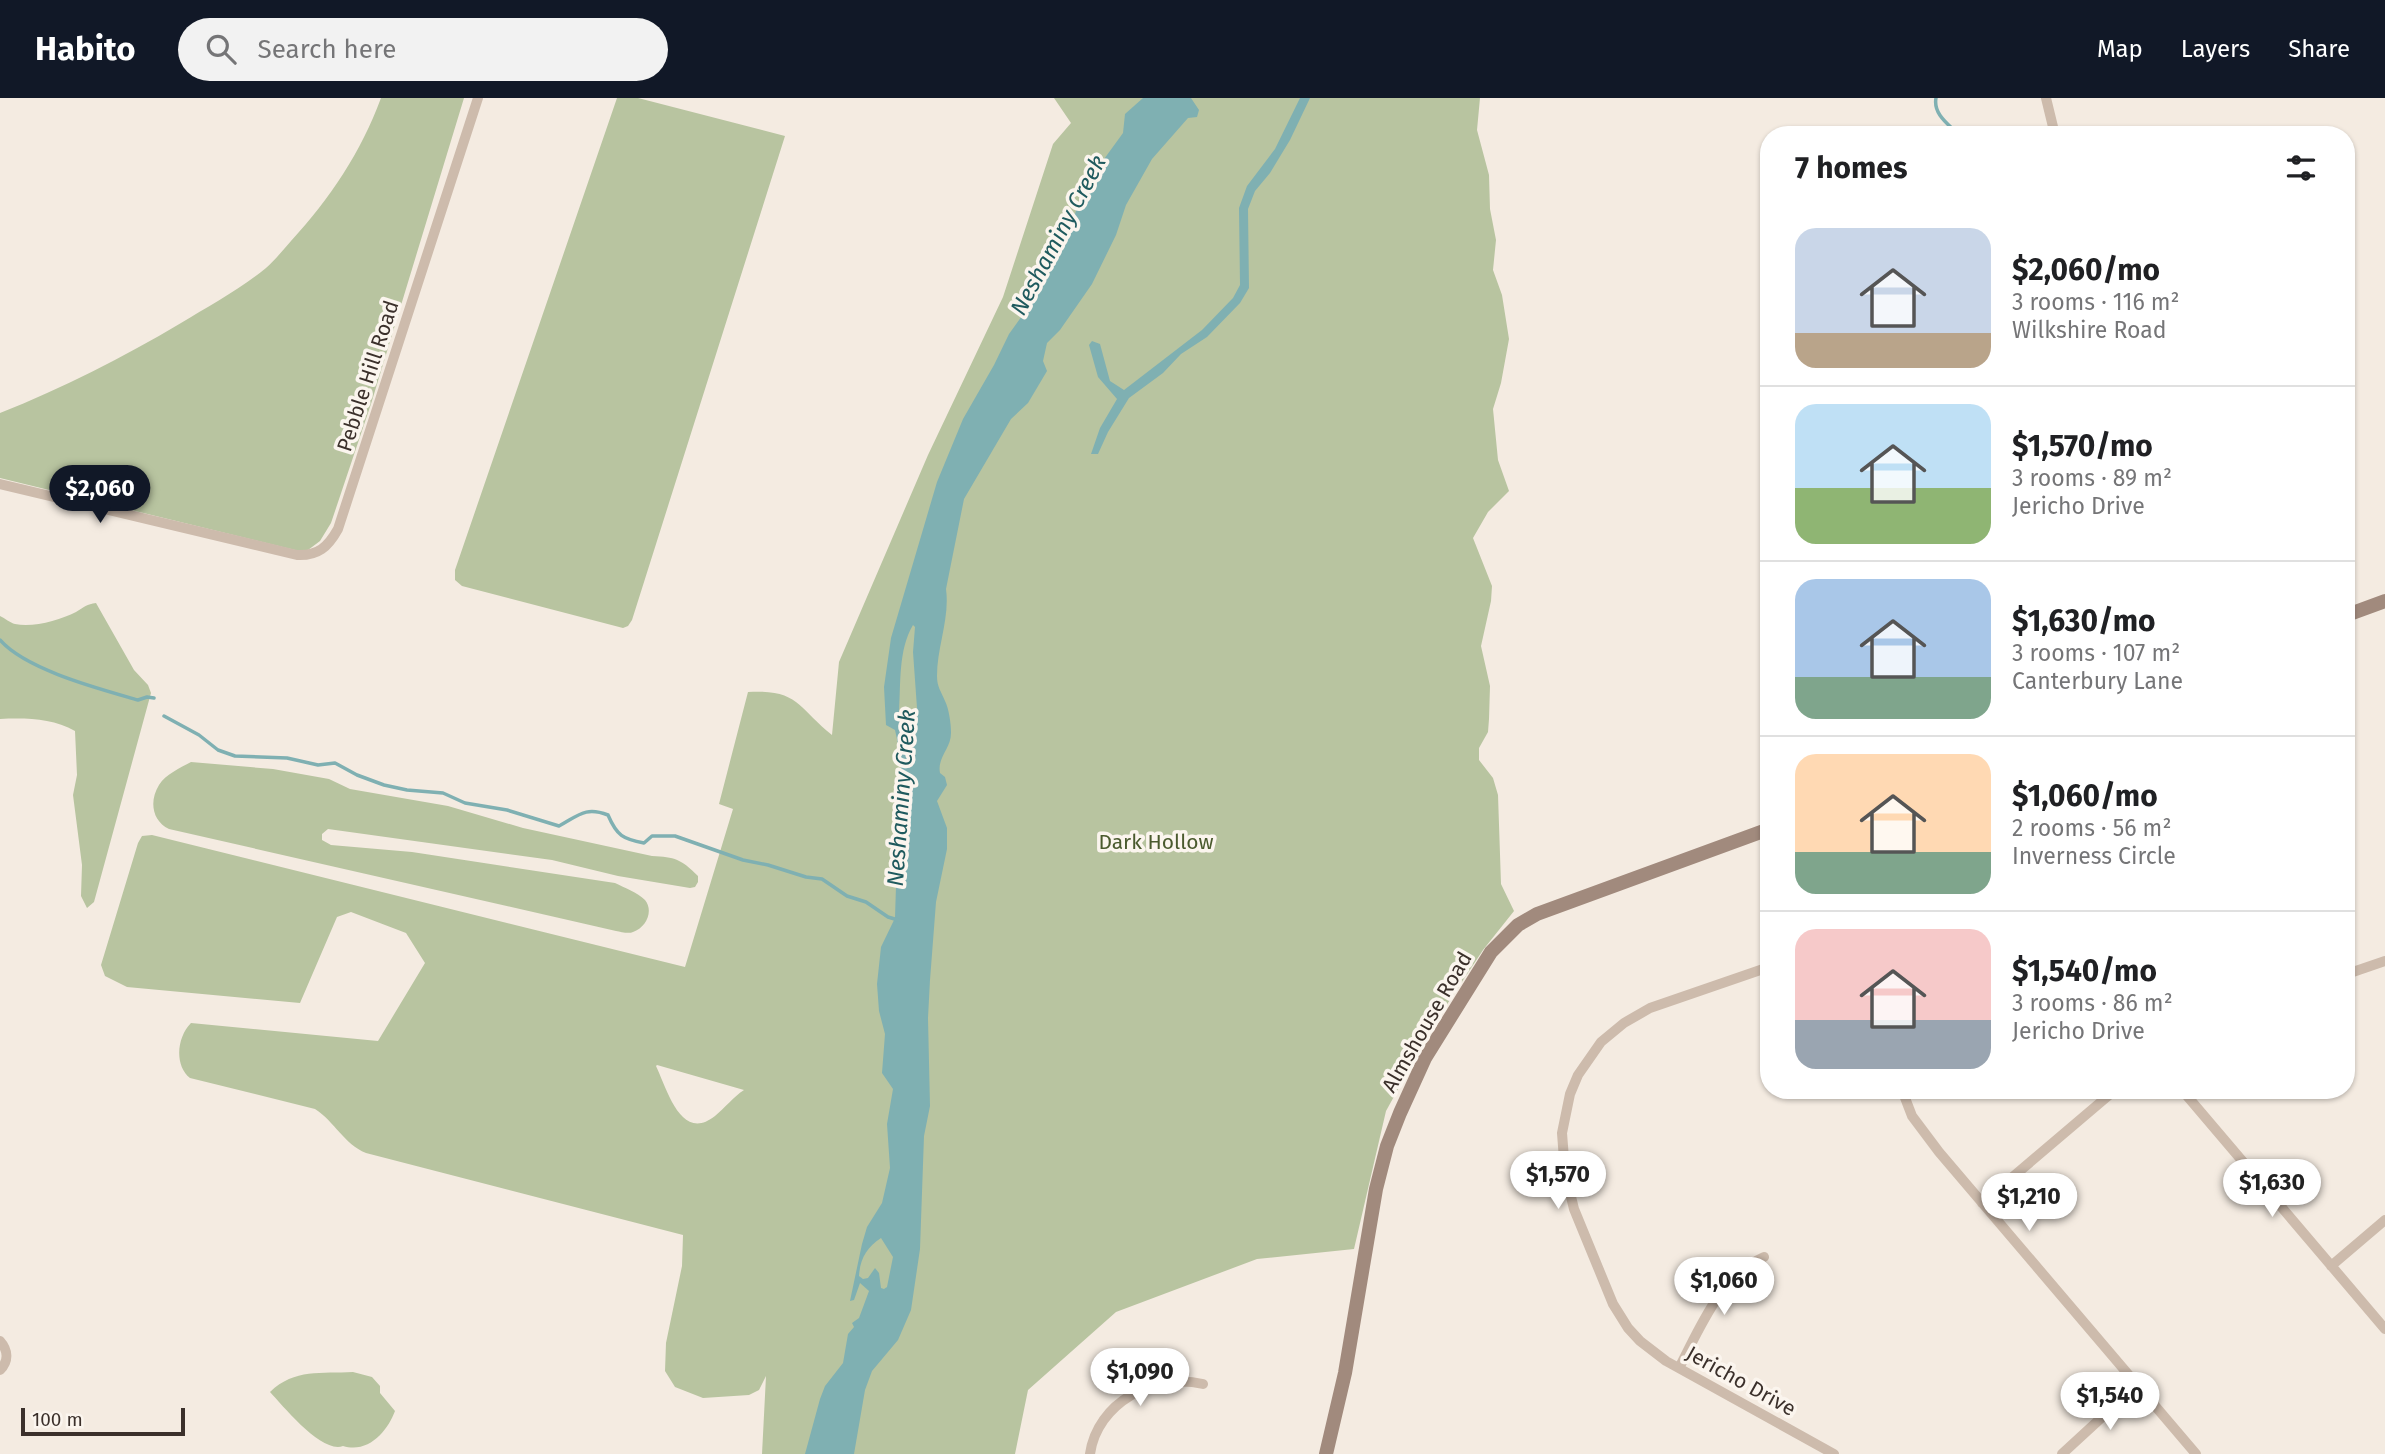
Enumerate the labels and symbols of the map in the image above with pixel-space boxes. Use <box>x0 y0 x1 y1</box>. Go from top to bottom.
water label: Neshaminy Creek <box>1004 150 1112 320</box>
street label: Pebble Hill Road <box>331 297 405 455</box>
pin: $2,060 <box>43 466 157 525</box>
water label: Neshaminy Creek <box>881 709 921 887</box>
park label: Dark Hollow <box>1098 829 1214 855</box>
street label: Almshouse Road <box>1376 947 1478 1097</box>
pin: $1,570 <box>1501 1152 1615 1211</box>
pin: $1,630 <box>2215 1160 2329 1219</box>
pin: $1,210 <box>1972 1174 2086 1233</box>
pin: $1,060 <box>1667 1258 1781 1317</box>
street label: Jericho Drive <box>1682 1340 1800 1422</box>
pin: $1,090 <box>1083 1348 1197 1408</box>
pin: $1,540 <box>2053 1372 2167 1432</box>
scale bar <box>21 1405 186 1437</box>

